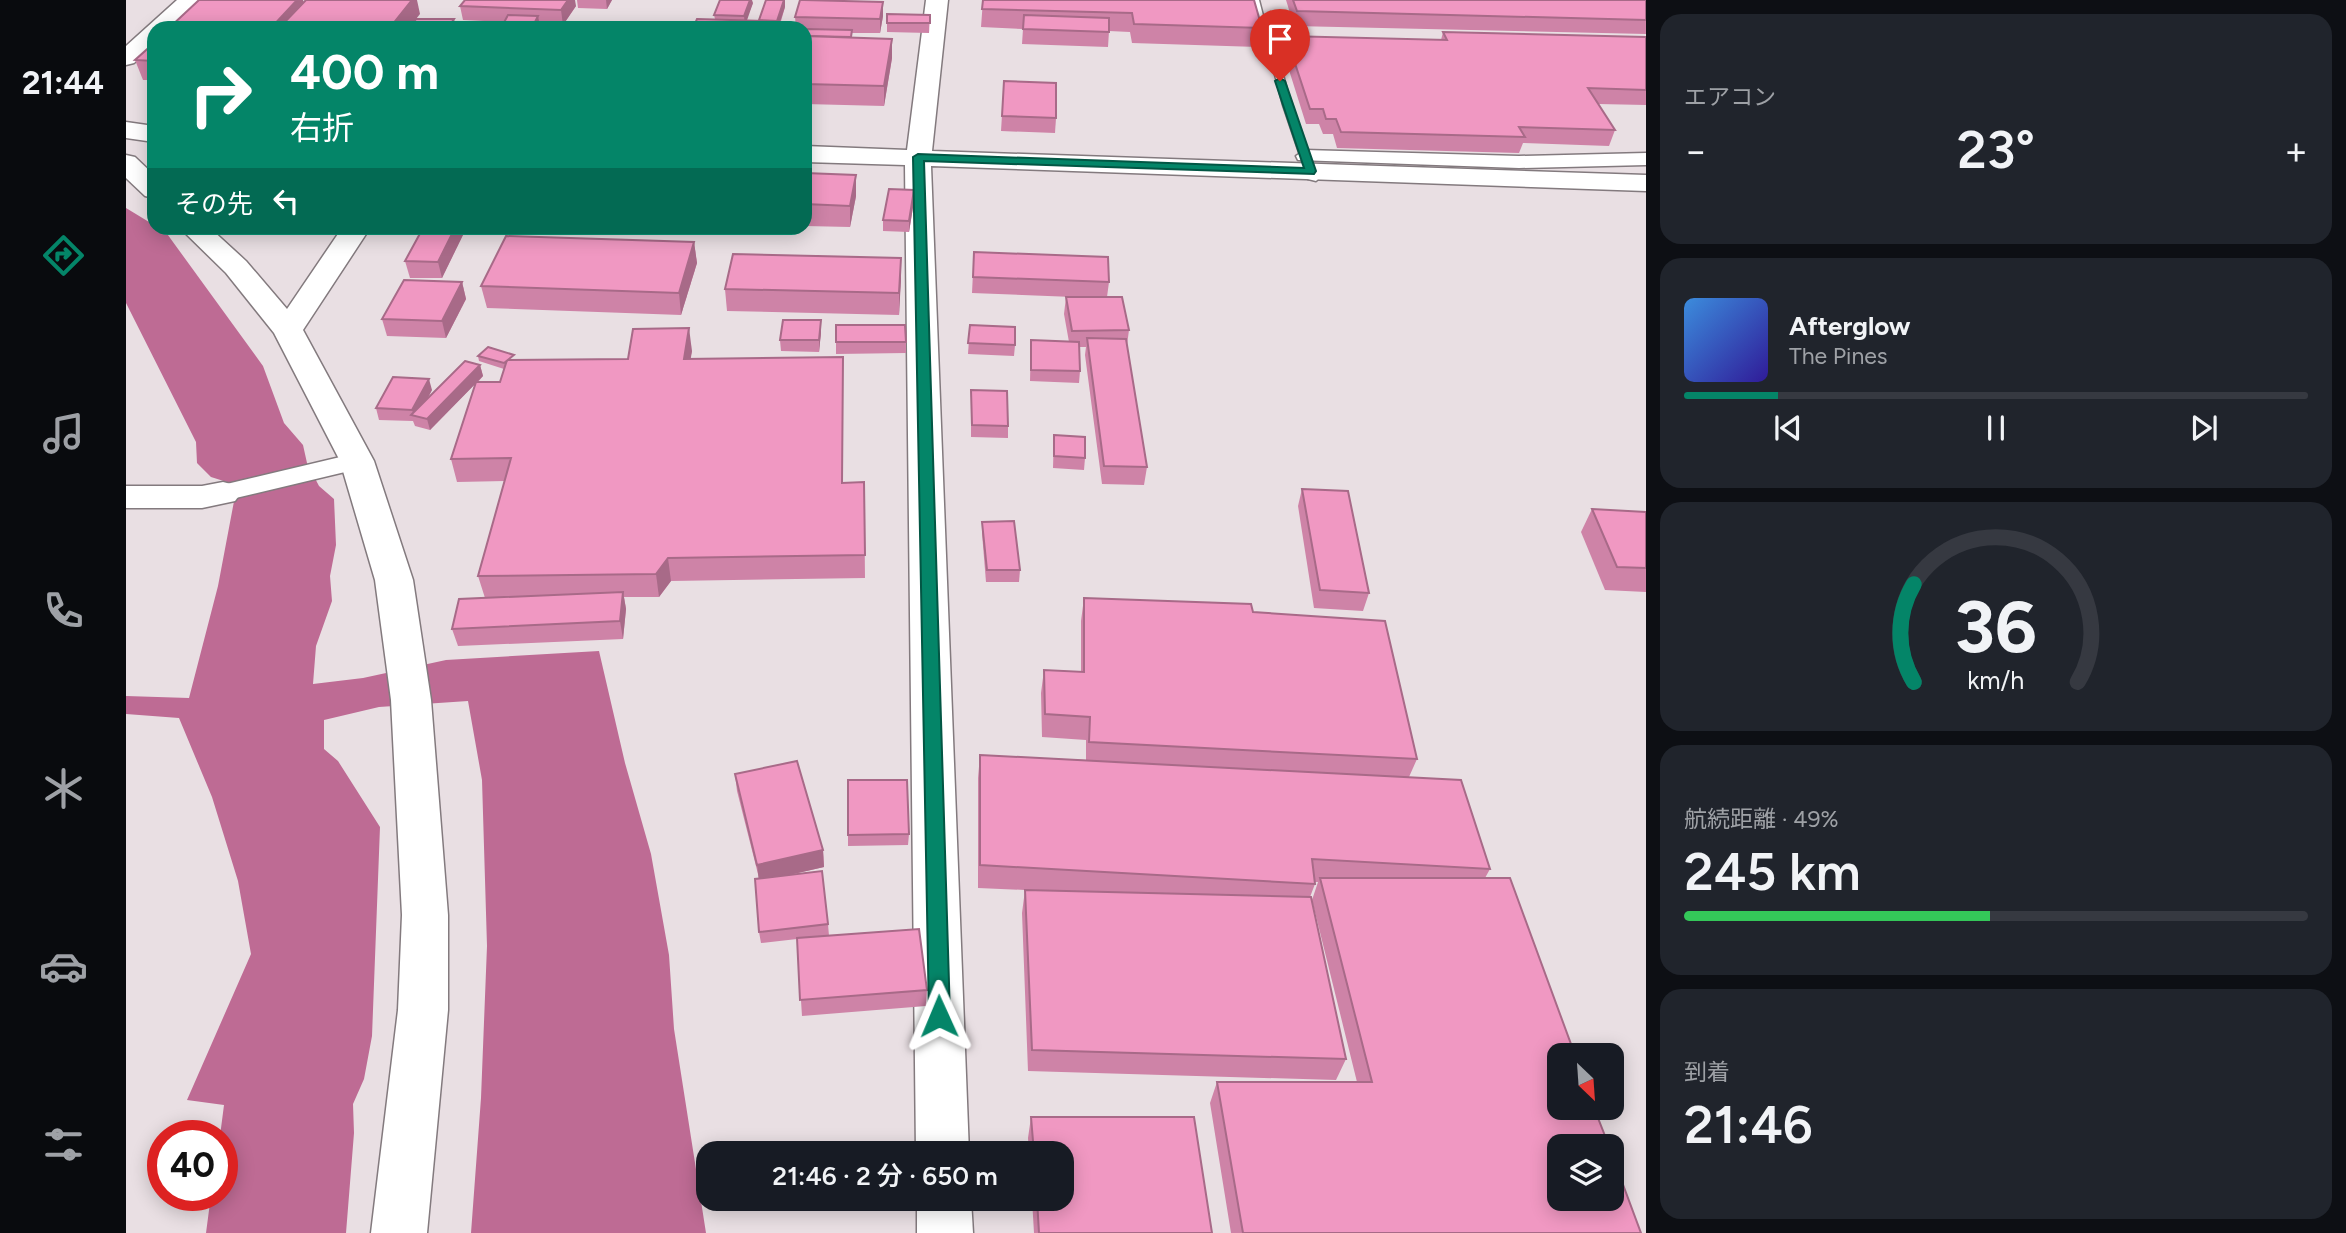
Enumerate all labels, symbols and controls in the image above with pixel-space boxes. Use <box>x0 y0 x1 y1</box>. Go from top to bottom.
pin <box>1250 9 1310 81</box>
icon: arrive <box>1261 20 1299 58</box>
text: 400 m <box>290 42 439 101</box>
icon: right <box>175 49 266 140</box>
text: 21:44 <box>22 64 104 102</box>
text: エアコン <box>1684 83 1776 111</box>
text: 右折 <box>290 109 354 147</box>
text: 23° <box>1957 119 2035 181</box>
text: − <box>1684 128 1708 174</box>
text: + <box>2284 128 2308 174</box>
icon: left <box>267 182 305 220</box>
text: その先 <box>175 188 253 220</box>
icon: directions <box>39 231 88 280</box>
text: Afterglow <box>1789 310 1911 342</box>
text: The Pines <box>1789 342 1888 370</box>
icon: music <box>39 409 88 458</box>
icon: previous <box>1769 409 1807 447</box>
icon: pause <box>1977 409 2015 447</box>
icon: next <box>2185 409 2223 447</box>
text: 36 <box>1955 584 2037 671</box>
icon: phone <box>39 586 88 635</box>
text: km/h <box>1967 665 2025 695</box>
icon: climate <box>39 764 88 813</box>
text: 航続距離 · 49% <box>1684 805 1839 833</box>
text: 245 km <box>1684 841 1861 903</box>
icon: car <box>39 942 88 991</box>
position arrow <box>902 979 976 1053</box>
north arrow <box>1547 1043 1624 1120</box>
map controls <box>1547 1043 1624 1211</box>
text: 到着 <box>1684 1058 1730 1086</box>
text: 21:46 <box>1684 1094 1813 1156</box>
icon: filters <box>39 1120 88 1169</box>
speed limit sign: 40 <box>147 1120 238 1211</box>
button: layers <box>1547 1134 1624 1211</box>
text: 21:46 · 2 分 · 650 m <box>772 1160 998 1192</box>

